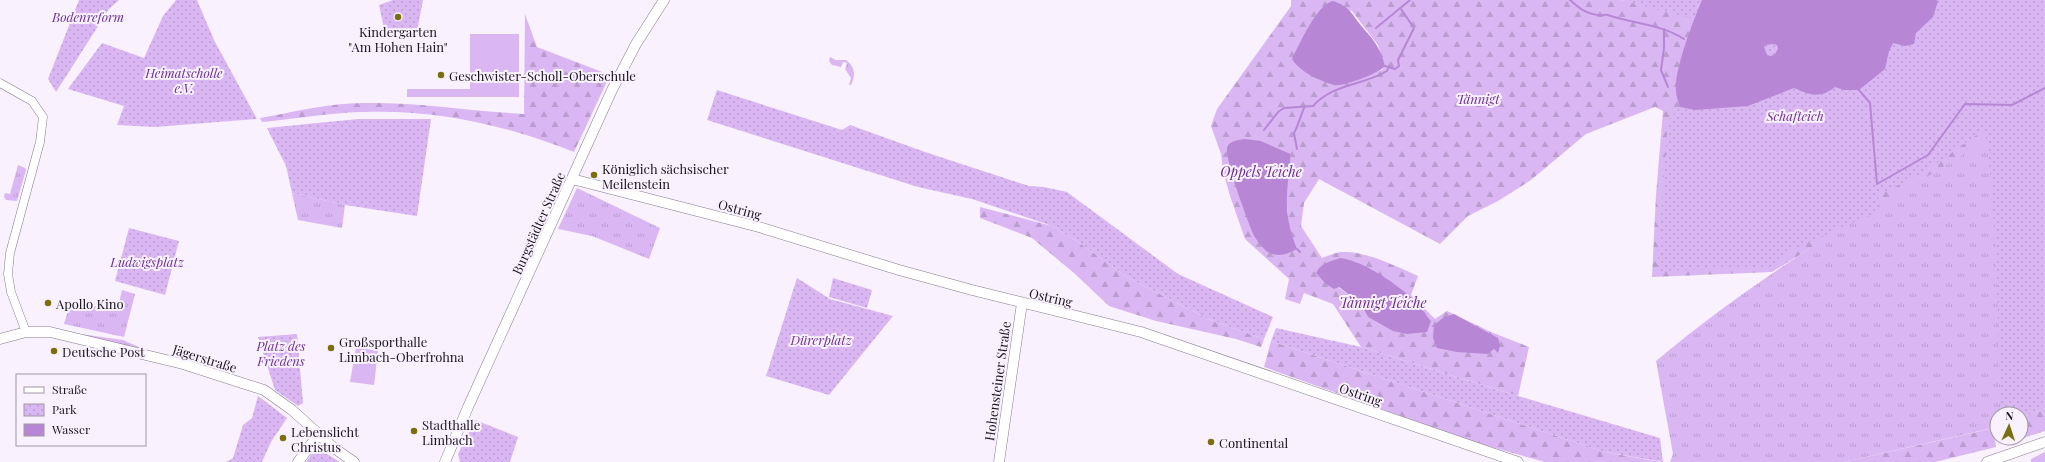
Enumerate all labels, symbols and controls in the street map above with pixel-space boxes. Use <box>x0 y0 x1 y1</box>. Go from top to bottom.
park label: Bodenreform <box>51 8 124 25</box>
marker: Kindergarten "Am Hohen Hain" <box>393 12 403 22</box>
place label: Kindergarten "Am Hohen Hain" <box>348 23 448 55</box>
park label: Heimatscholle e.V. <box>144 64 223 96</box>
place label: Geschwister-Scholl-Oberschule <box>449 67 636 84</box>
marker: Geschwister-Scholl-Oberschule <box>436 70 446 80</box>
park label: Tännigt <box>1456 90 1500 107</box>
park label: Schafteich <box>1765 107 1824 124</box>
place label: Königlich sächsischer Meilenstein <box>602 160 729 192</box>
water label: Oppels Teiche <box>1220 162 1302 181</box>
street label: Burgstädter Straße <box>508 169 568 277</box>
marker: Königlich sächsischer Meilenstein <box>589 170 599 180</box>
street label: Ostring <box>716 195 764 223</box>
park label: Ludwigsplatz <box>109 253 185 270</box>
street label: Ostring <box>1028 284 1075 310</box>
water label: Tännigt Teiche <box>1339 293 1427 312</box>
place label: Apollo Kino <box>55 295 124 312</box>
marker: Apollo Kino <box>43 298 53 308</box>
street label: Hohensteiner Straße <box>980 320 1014 442</box>
park label: Dürerplatz <box>790 331 853 348</box>
place label: Großsporthalle Limbach-Oberfrohna <box>339 333 465 365</box>
park label: Platz des Friedens <box>255 337 306 369</box>
street label: Jägerstraße <box>170 340 240 376</box>
place label: Deutsche Post <box>62 343 145 360</box>
marker: Großsporthalle Limbach-Oberfrohna <box>326 343 336 353</box>
marker: Deutsche Post <box>49 346 59 356</box>
legend <box>16 374 146 446</box>
street label: Ostring <box>1337 379 1385 409</box>
text: Straße <box>52 381 87 397</box>
text: Park <box>52 401 77 417</box>
north arrow <box>1989 406 2029 446</box>
text: N <box>2005 408 2014 423</box>
place label: Stadthalle Limbach <box>422 416 481 448</box>
text: Wasser <box>51 421 91 437</box>
place label: Lebenslicht Christus <box>291 423 359 455</box>
marker: Stadthalle Limbach <box>409 426 419 436</box>
marker: Lebenslicht Christus <box>278 433 288 443</box>
place label: Continental <box>1219 434 1288 451</box>
marker: Continental <box>1206 437 1216 447</box>

